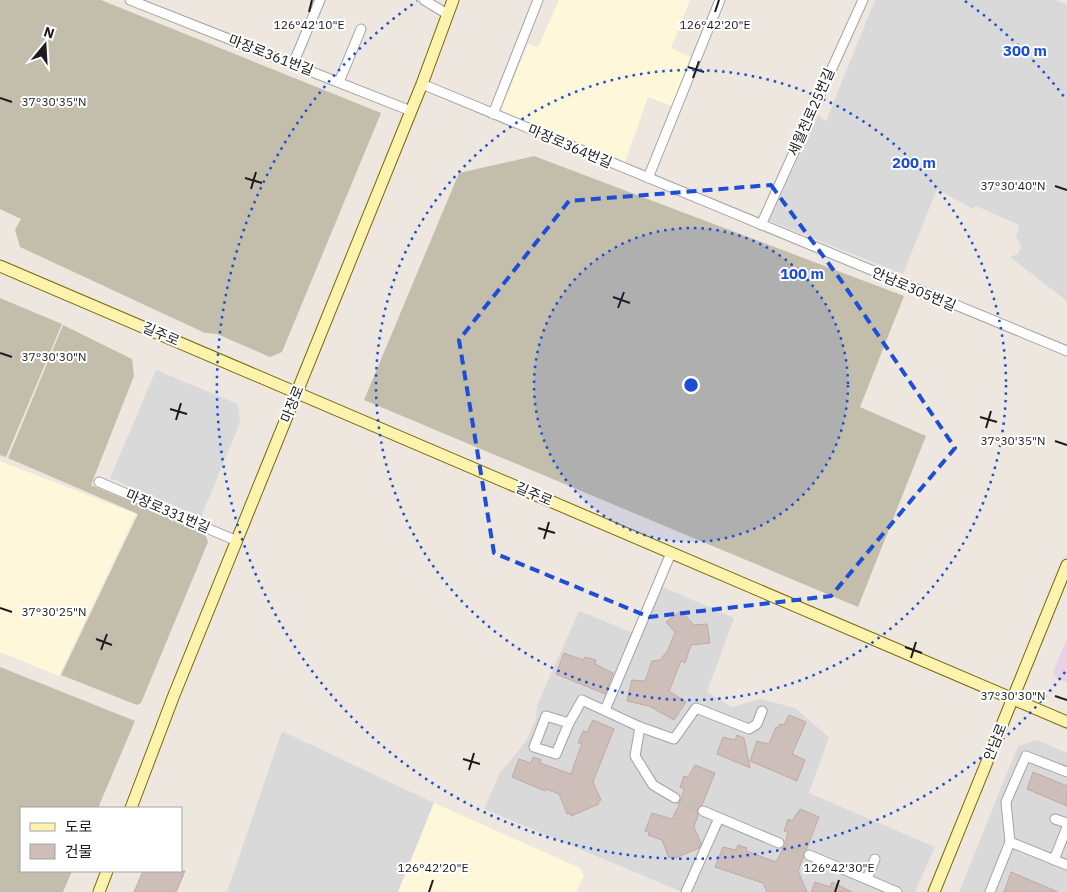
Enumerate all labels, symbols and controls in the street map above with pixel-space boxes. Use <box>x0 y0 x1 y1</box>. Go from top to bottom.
text: 126°42'10"E <box>274 17 344 32</box>
text: 126°42'20"E <box>680 17 750 32</box>
north arrow <box>20 20 70 70</box>
text: N <box>41 23 57 43</box>
street label: 마장로361번길 <box>226 31 316 79</box>
text: 300 m <box>1003 41 1047 60</box>
street label: 세월천로25번길 <box>784 65 838 159</box>
text: 37°30'35"N <box>21 94 87 109</box>
street label: 마장로364번길 <box>525 120 615 172</box>
text: 200 m <box>892 153 936 172</box>
text: 37°30'40"N <box>980 178 1046 193</box>
street label: 안남로305번길 <box>869 263 959 315</box>
text: 100 m <box>780 264 824 283</box>
street label: 길주로 <box>140 318 182 350</box>
text: 37°30'30"N <box>21 349 87 364</box>
centre of rings <box>682 376 700 394</box>
street label: 마장로 <box>276 383 308 425</box>
text: 37°30'35"N <box>980 433 1046 448</box>
street label: 길주로 <box>513 478 555 510</box>
street label: 마장로331번길 <box>123 485 213 537</box>
text: 37°30'25"N <box>21 604 87 619</box>
text: 37°30'30"N <box>980 688 1046 703</box>
street label: 안남로 <box>979 721 1011 763</box>
legend <box>20 807 182 872</box>
text: 도로 <box>65 817 93 836</box>
text: 건물 <box>65 842 93 861</box>
text: 126°42'20"E <box>398 860 468 875</box>
text: 126°42'30"E <box>804 860 874 875</box>

